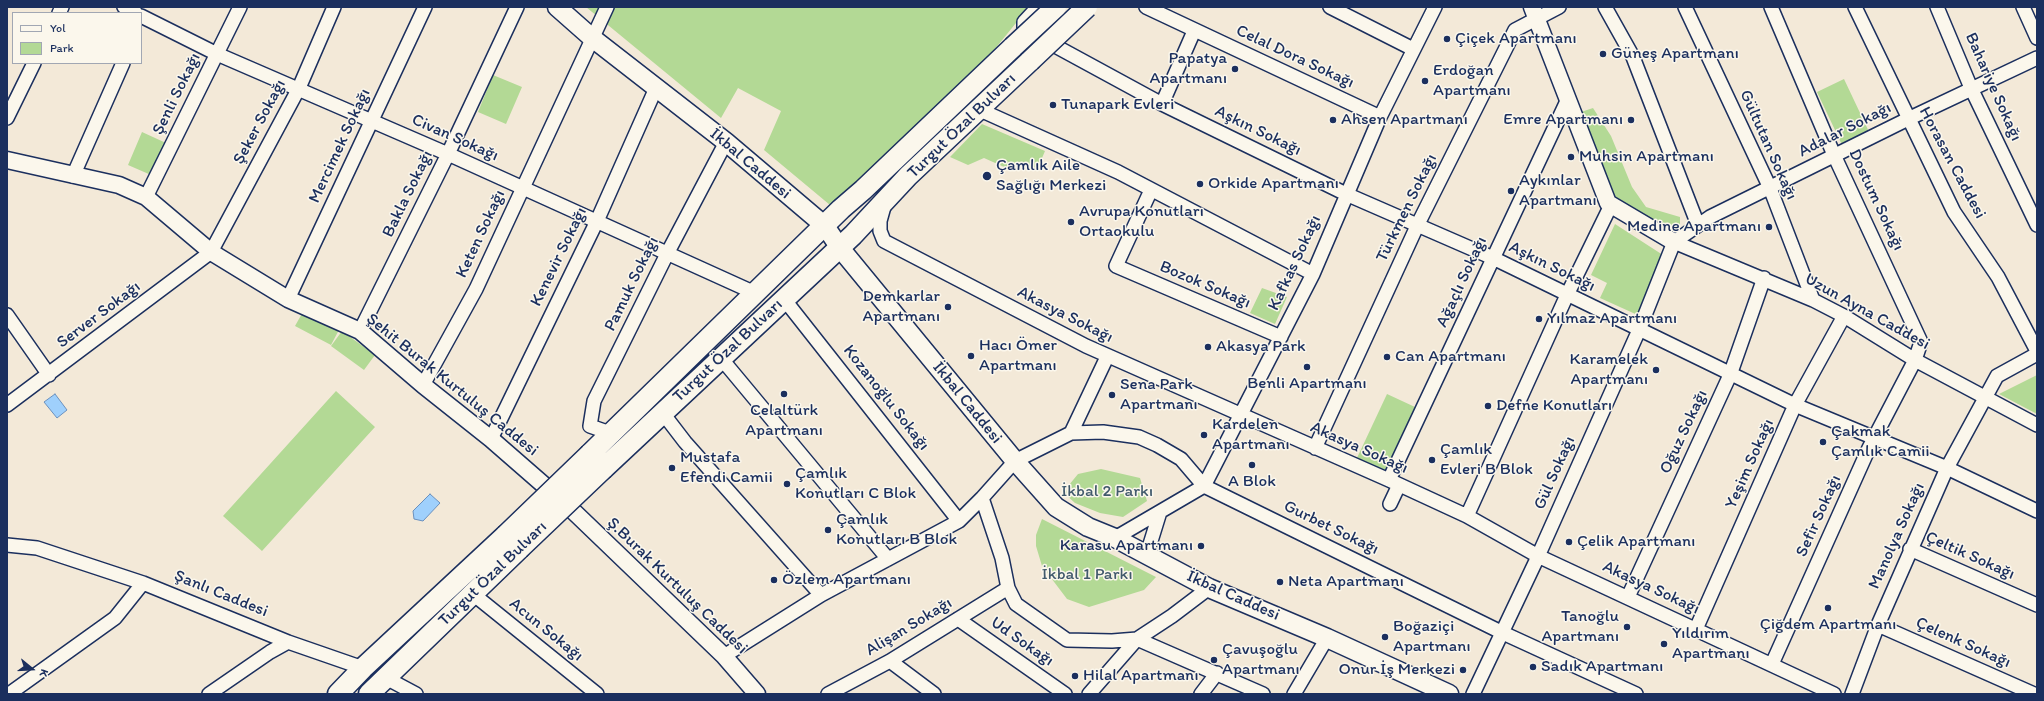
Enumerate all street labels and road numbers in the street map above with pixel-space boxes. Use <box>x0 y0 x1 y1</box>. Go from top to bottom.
street label: Celal Dora Sokağı <box>1233 21 1357 93</box>
street label: Bahariye Sokağı <box>1960 30 2026 144</box>
street label: Şenli Sokağı <box>148 50 206 138</box>
street label: Turgut Özal Bulvarı <box>904 69 1020 183</box>
street label: Şeker Sokağı <box>229 76 291 168</box>
street label: Mercimek Sokağı <box>305 86 375 206</box>
street label: Gültutan Sokağı <box>1735 87 1801 203</box>
street label: Adalar Sokağı <box>1795 98 1895 162</box>
street label: Aşkın Sokağı <box>1212 101 1304 161</box>
street label: Horasan Caddesi <box>1914 104 1990 222</box>
street label: Civan Sokağı <box>408 110 502 166</box>
street label: İkbal Caddesi <box>705 124 795 204</box>
street label: Dostum Sokağı <box>1844 146 1908 254</box>
street label: Bakla Sokağı <box>378 147 438 241</box>
street label: Türkmen Sokağı <box>1372 151 1442 265</box>
street label: Keten Sokağı <box>452 187 510 281</box>
street label: Kenevir Sokağı <box>526 204 592 310</box>
street label: Kafkas Sokağı <box>1264 212 1326 314</box>
street label: Pamuk Sokağı <box>600 233 664 335</box>
street label: Ağaçlı Sokağı <box>1432 233 1492 331</box>
street label: Aşkın Sokağı <box>1506 237 1598 297</box>
street label: Bozok Sokağı <box>1156 257 1254 313</box>
street label: Uzun Ayna Caddesi <box>1801 269 1933 355</box>
street label: Server Sokağı <box>53 277 145 353</box>
street label: Akasya Sokağı <box>1014 282 1116 348</box>
street label: Turgut Özal Bulvarı <box>669 295 787 407</box>
street label: Şehit Burak Kurtuluş Caddesi <box>362 309 542 461</box>
street label: Kozanoğlu Sokağı <box>838 341 934 455</box>
street label: İkbal Caddesi <box>928 358 1006 448</box>
street label: Oğuz Sokağı <box>1656 387 1712 477</box>
street label: Yeşim Sokağı <box>1721 416 1779 512</box>
street label: Akasya Sokağı <box>1307 417 1411 479</box>
street label: Gül Sokağı <box>1530 433 1580 513</box>
street label: Sefir Sokağı <box>1792 472 1846 560</box>
street label: Manolya Sokağı <box>1864 480 1930 592</box>
street label: Gurbet Sokağı <box>1280 496 1382 560</box>
street label: Ş.Burak Kurtuluş Caddesi <box>602 513 752 659</box>
street label: Turgut Özal Bulvarı <box>435 517 551 631</box>
street label: Çeltik Sokağı <box>1922 527 2018 585</box>
street label: Akasya Sokağı <box>1599 557 1703 619</box>
street label: Şanlı Caddesi <box>171 566 271 622</box>
street label: İkbal Caddesi <box>1183 566 1283 626</box>
street label: Alişan Sokağı <box>862 593 956 661</box>
street label: Acun Sokağı <box>505 594 587 666</box>
street label: Ud Sokağı <box>986 613 1058 671</box>
street label: Çelenk Sokağı <box>1912 613 2014 673</box>

